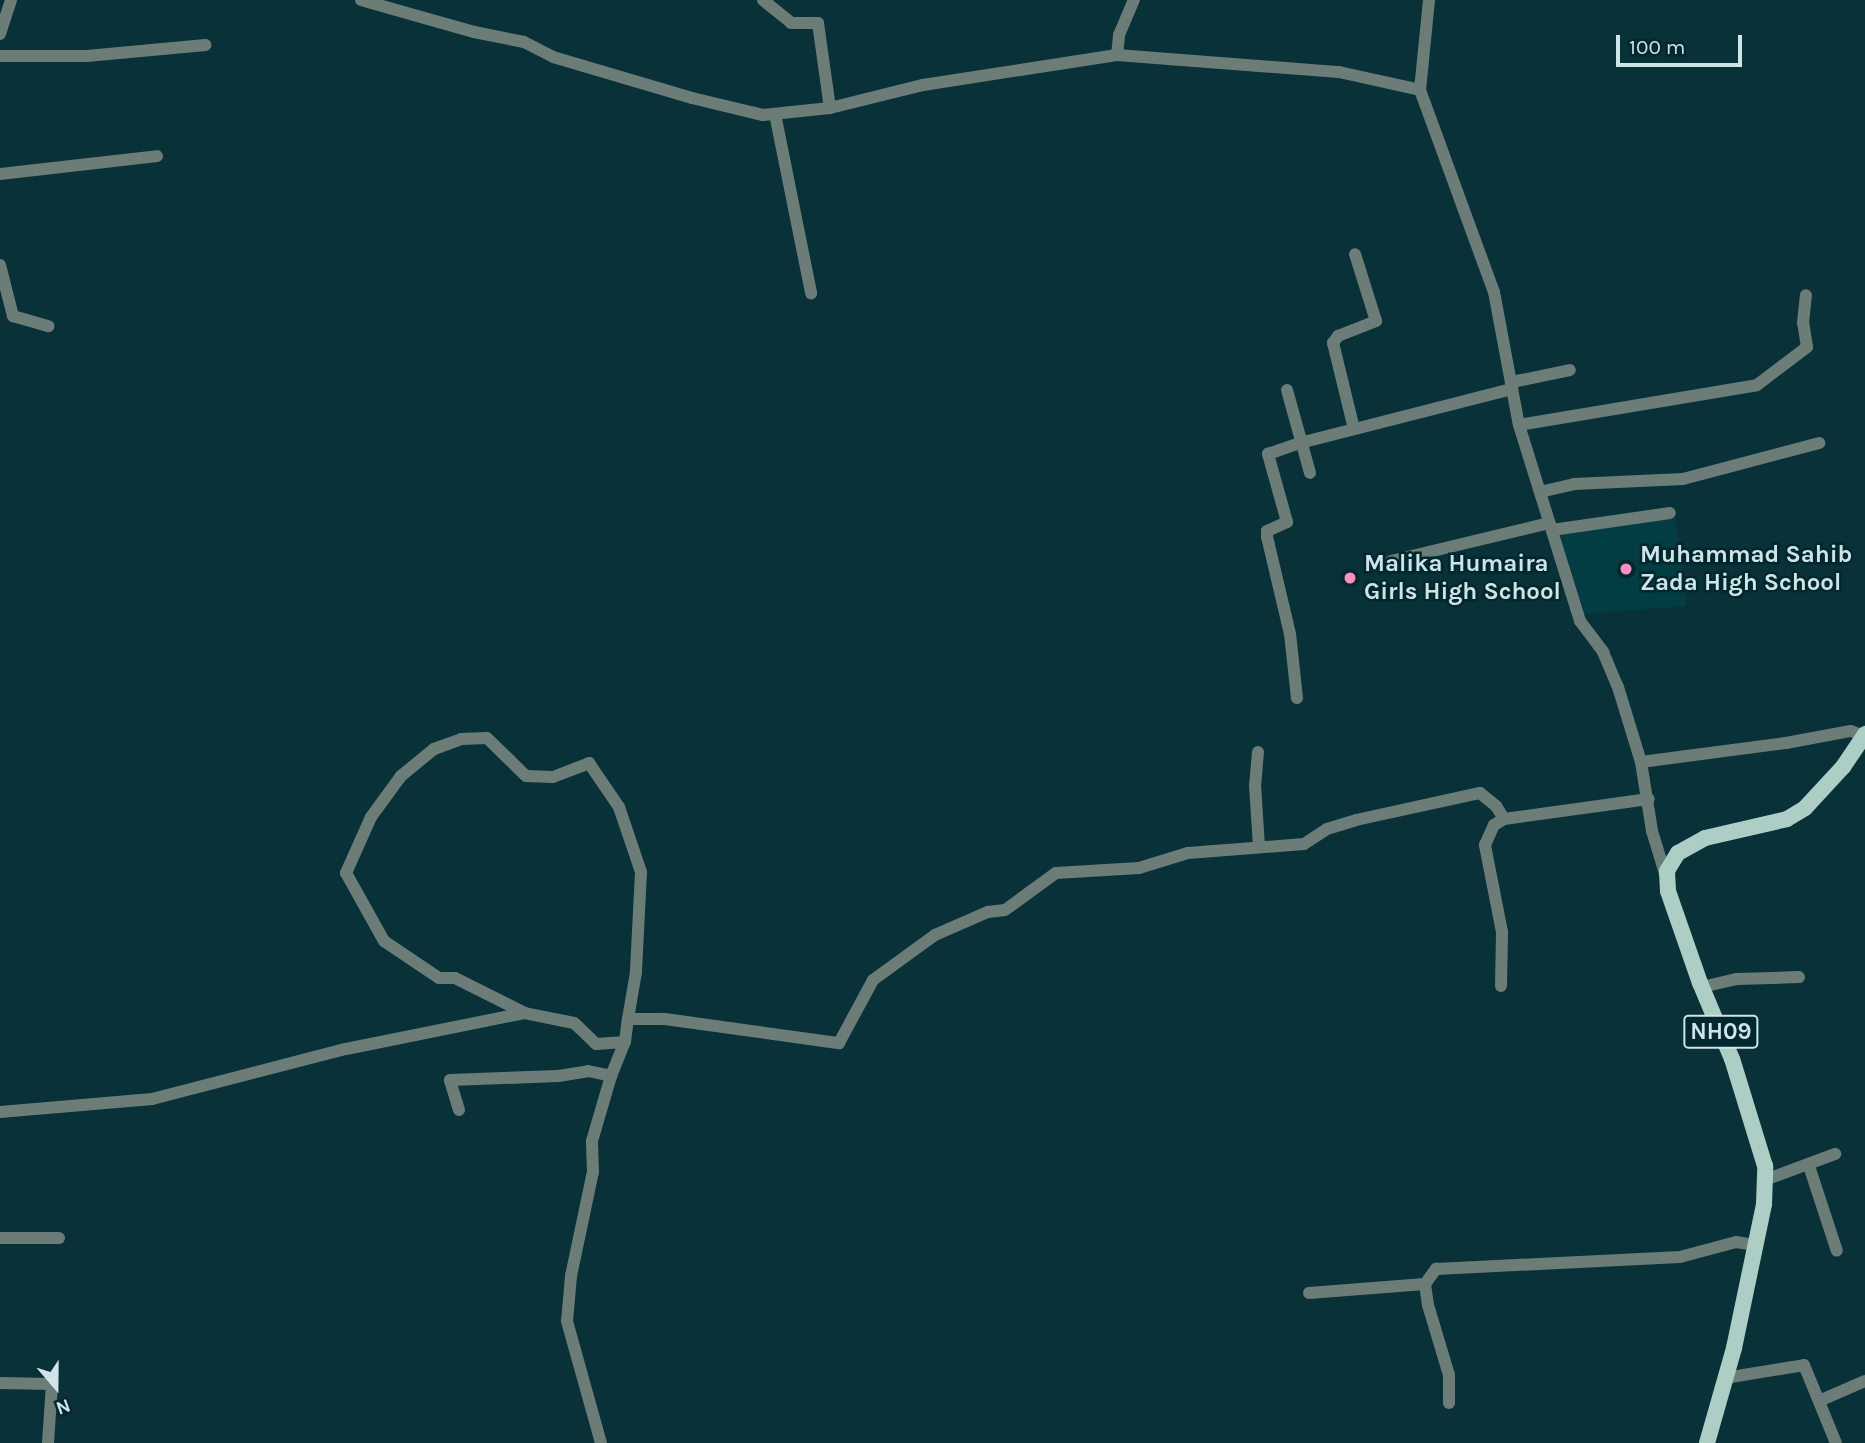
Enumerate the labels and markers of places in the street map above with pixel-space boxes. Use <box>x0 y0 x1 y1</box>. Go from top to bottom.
place label: Muhammad Sahib Zada High School <box>1640 541 1852 597</box>
place label: Malika Humaira Girls High School <box>1364 550 1561 606</box>
marker: Muhammad Sahib Zada High School <box>1618 561 1634 577</box>
marker: Malika Humaira Girls High School <box>1342 570 1358 586</box>

